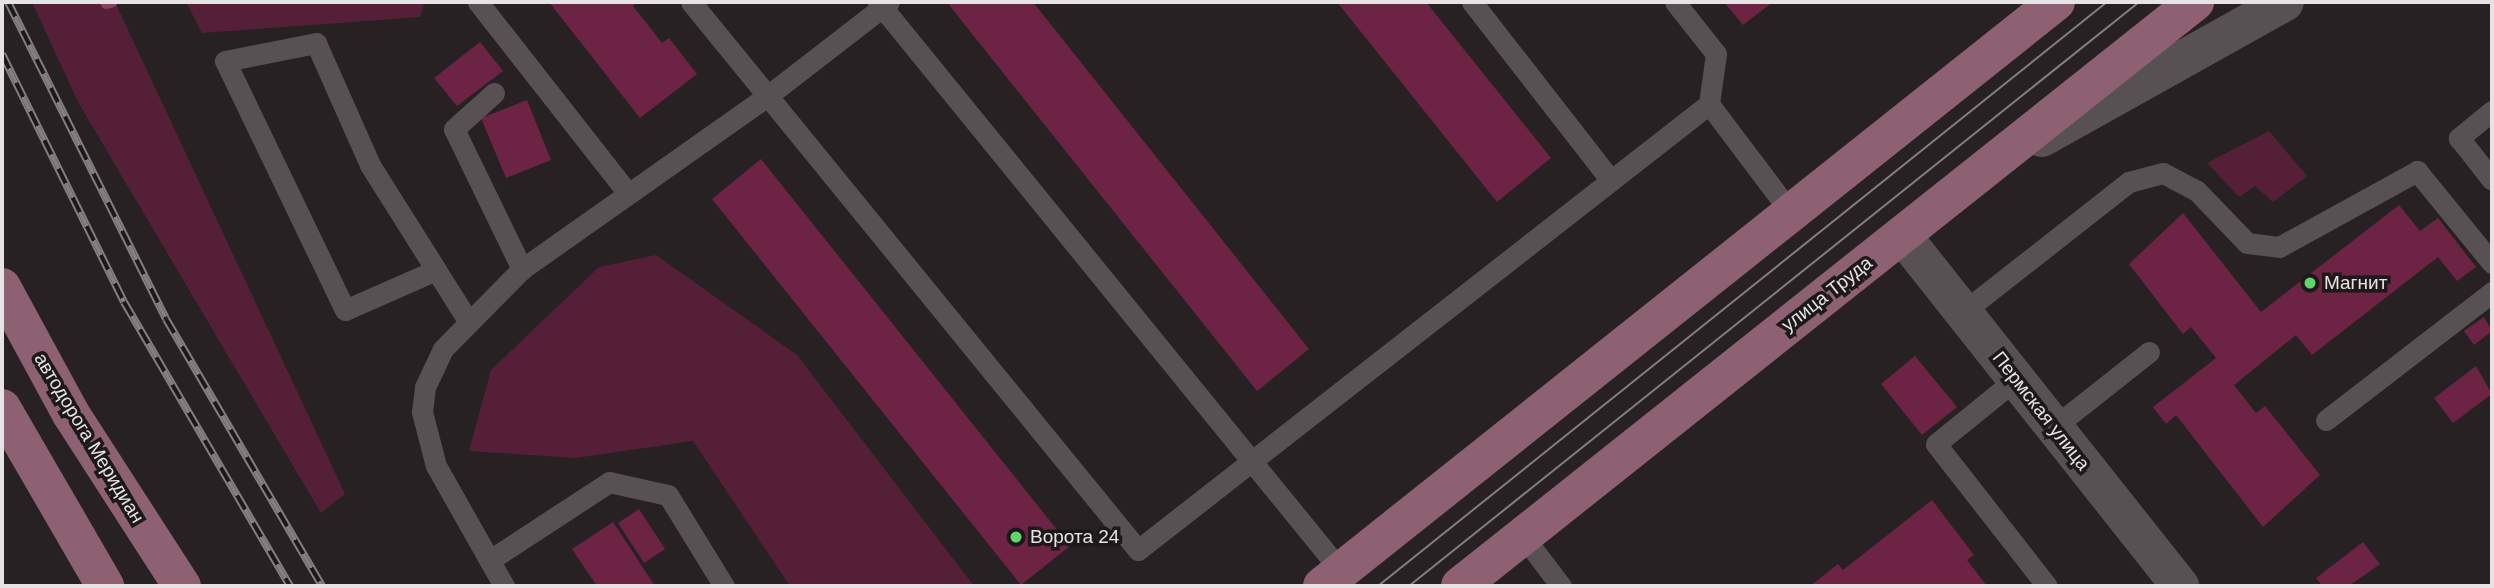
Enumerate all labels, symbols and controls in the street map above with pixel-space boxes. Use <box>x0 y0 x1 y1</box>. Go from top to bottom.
street label: улица Труда <box>1777 251 1877 337</box>
place label: Магнит <box>2324 272 2387 294</box>
marker: Магнит <box>2302 275 2318 291</box>
street label: Пермская улица <box>1988 347 2094 475</box>
street label: автодорога Меридиан <box>29 349 149 527</box>
place label: Ворота 24 <box>1030 526 1119 548</box>
marker: Ворота 24 <box>1008 529 1024 545</box>

